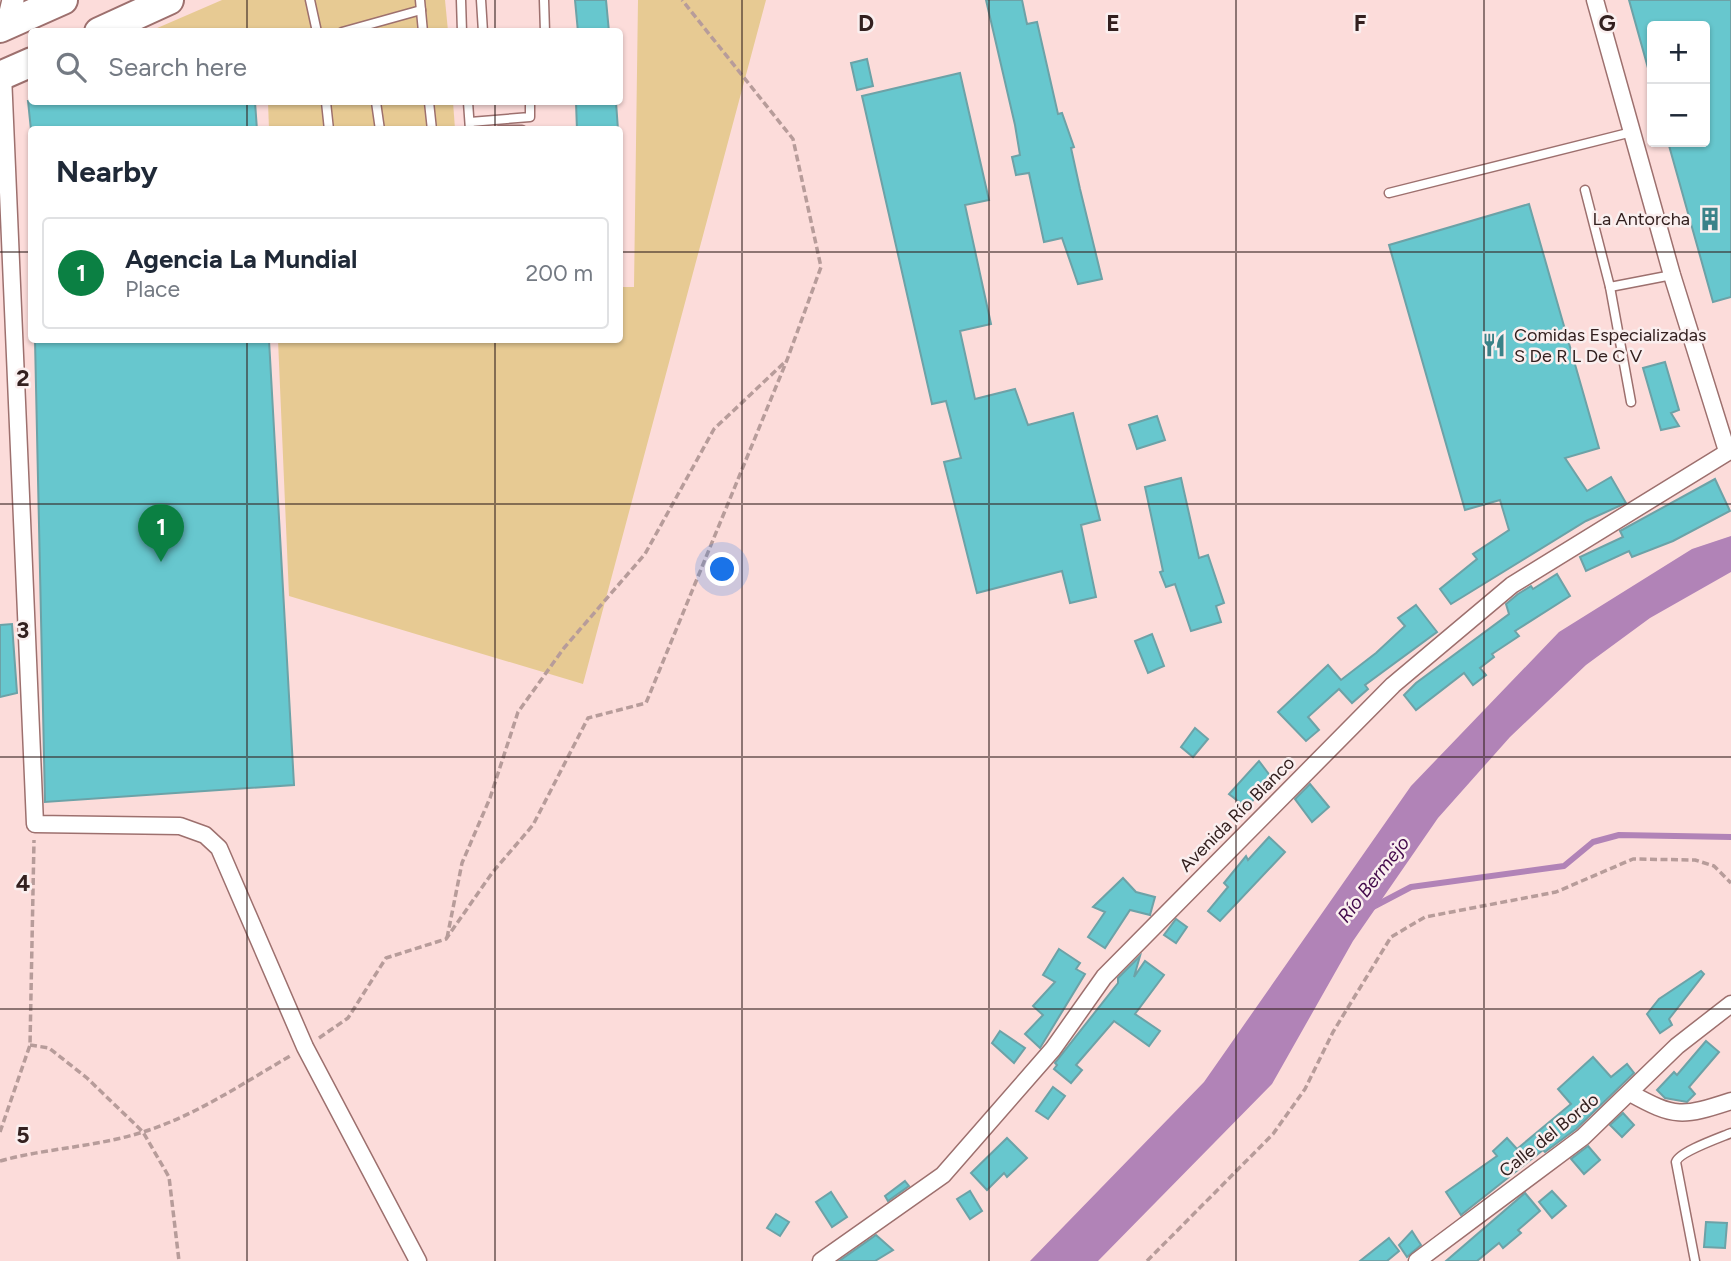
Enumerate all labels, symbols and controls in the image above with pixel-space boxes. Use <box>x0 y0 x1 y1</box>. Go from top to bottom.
text: D <box>858 9 874 37</box>
text: E <box>1106 9 1120 37</box>
text: F <box>1354 9 1367 37</box>
text: G <box>1598 9 1616 37</box>
map controls <box>1647 21 1710 147</box>
button: + <box>1647 21 1710 84</box>
search box <box>28 28 623 105</box>
icon: search <box>52 48 90 86</box>
text: Search here <box>108 51 247 83</box>
button: − <box>1647 84 1710 147</box>
text: Nearby <box>56 153 158 190</box>
building icon: La Antorcha <box>1696 205 1724 233</box>
place label: La Antorcha <box>1593 208 1690 230</box>
text: Agencia La Mundial <box>125 243 358 275</box>
text: 1 <box>76 259 86 287</box>
text: 200 m <box>525 259 593 287</box>
text: Place <box>125 275 180 303</box>
place label: Comidas Especializadas S De R L De C V <box>1514 324 1706 367</box>
restaurant icon: Comidas Especializadas S De R L De C V <box>1480 331 1508 359</box>
text: 2 <box>16 364 30 392</box>
pin: 1 <box>138 504 184 562</box>
your location <box>705 552 739 586</box>
text: 3 <box>17 616 29 644</box>
street label: Avenida Río Blanco <box>1175 752 1299 876</box>
water label: Río Bermejo <box>1333 832 1414 927</box>
text: 4 <box>16 869 30 897</box>
street label: Calle del Bordo <box>1495 1088 1603 1182</box>
text: 5 <box>16 1121 30 1149</box>

